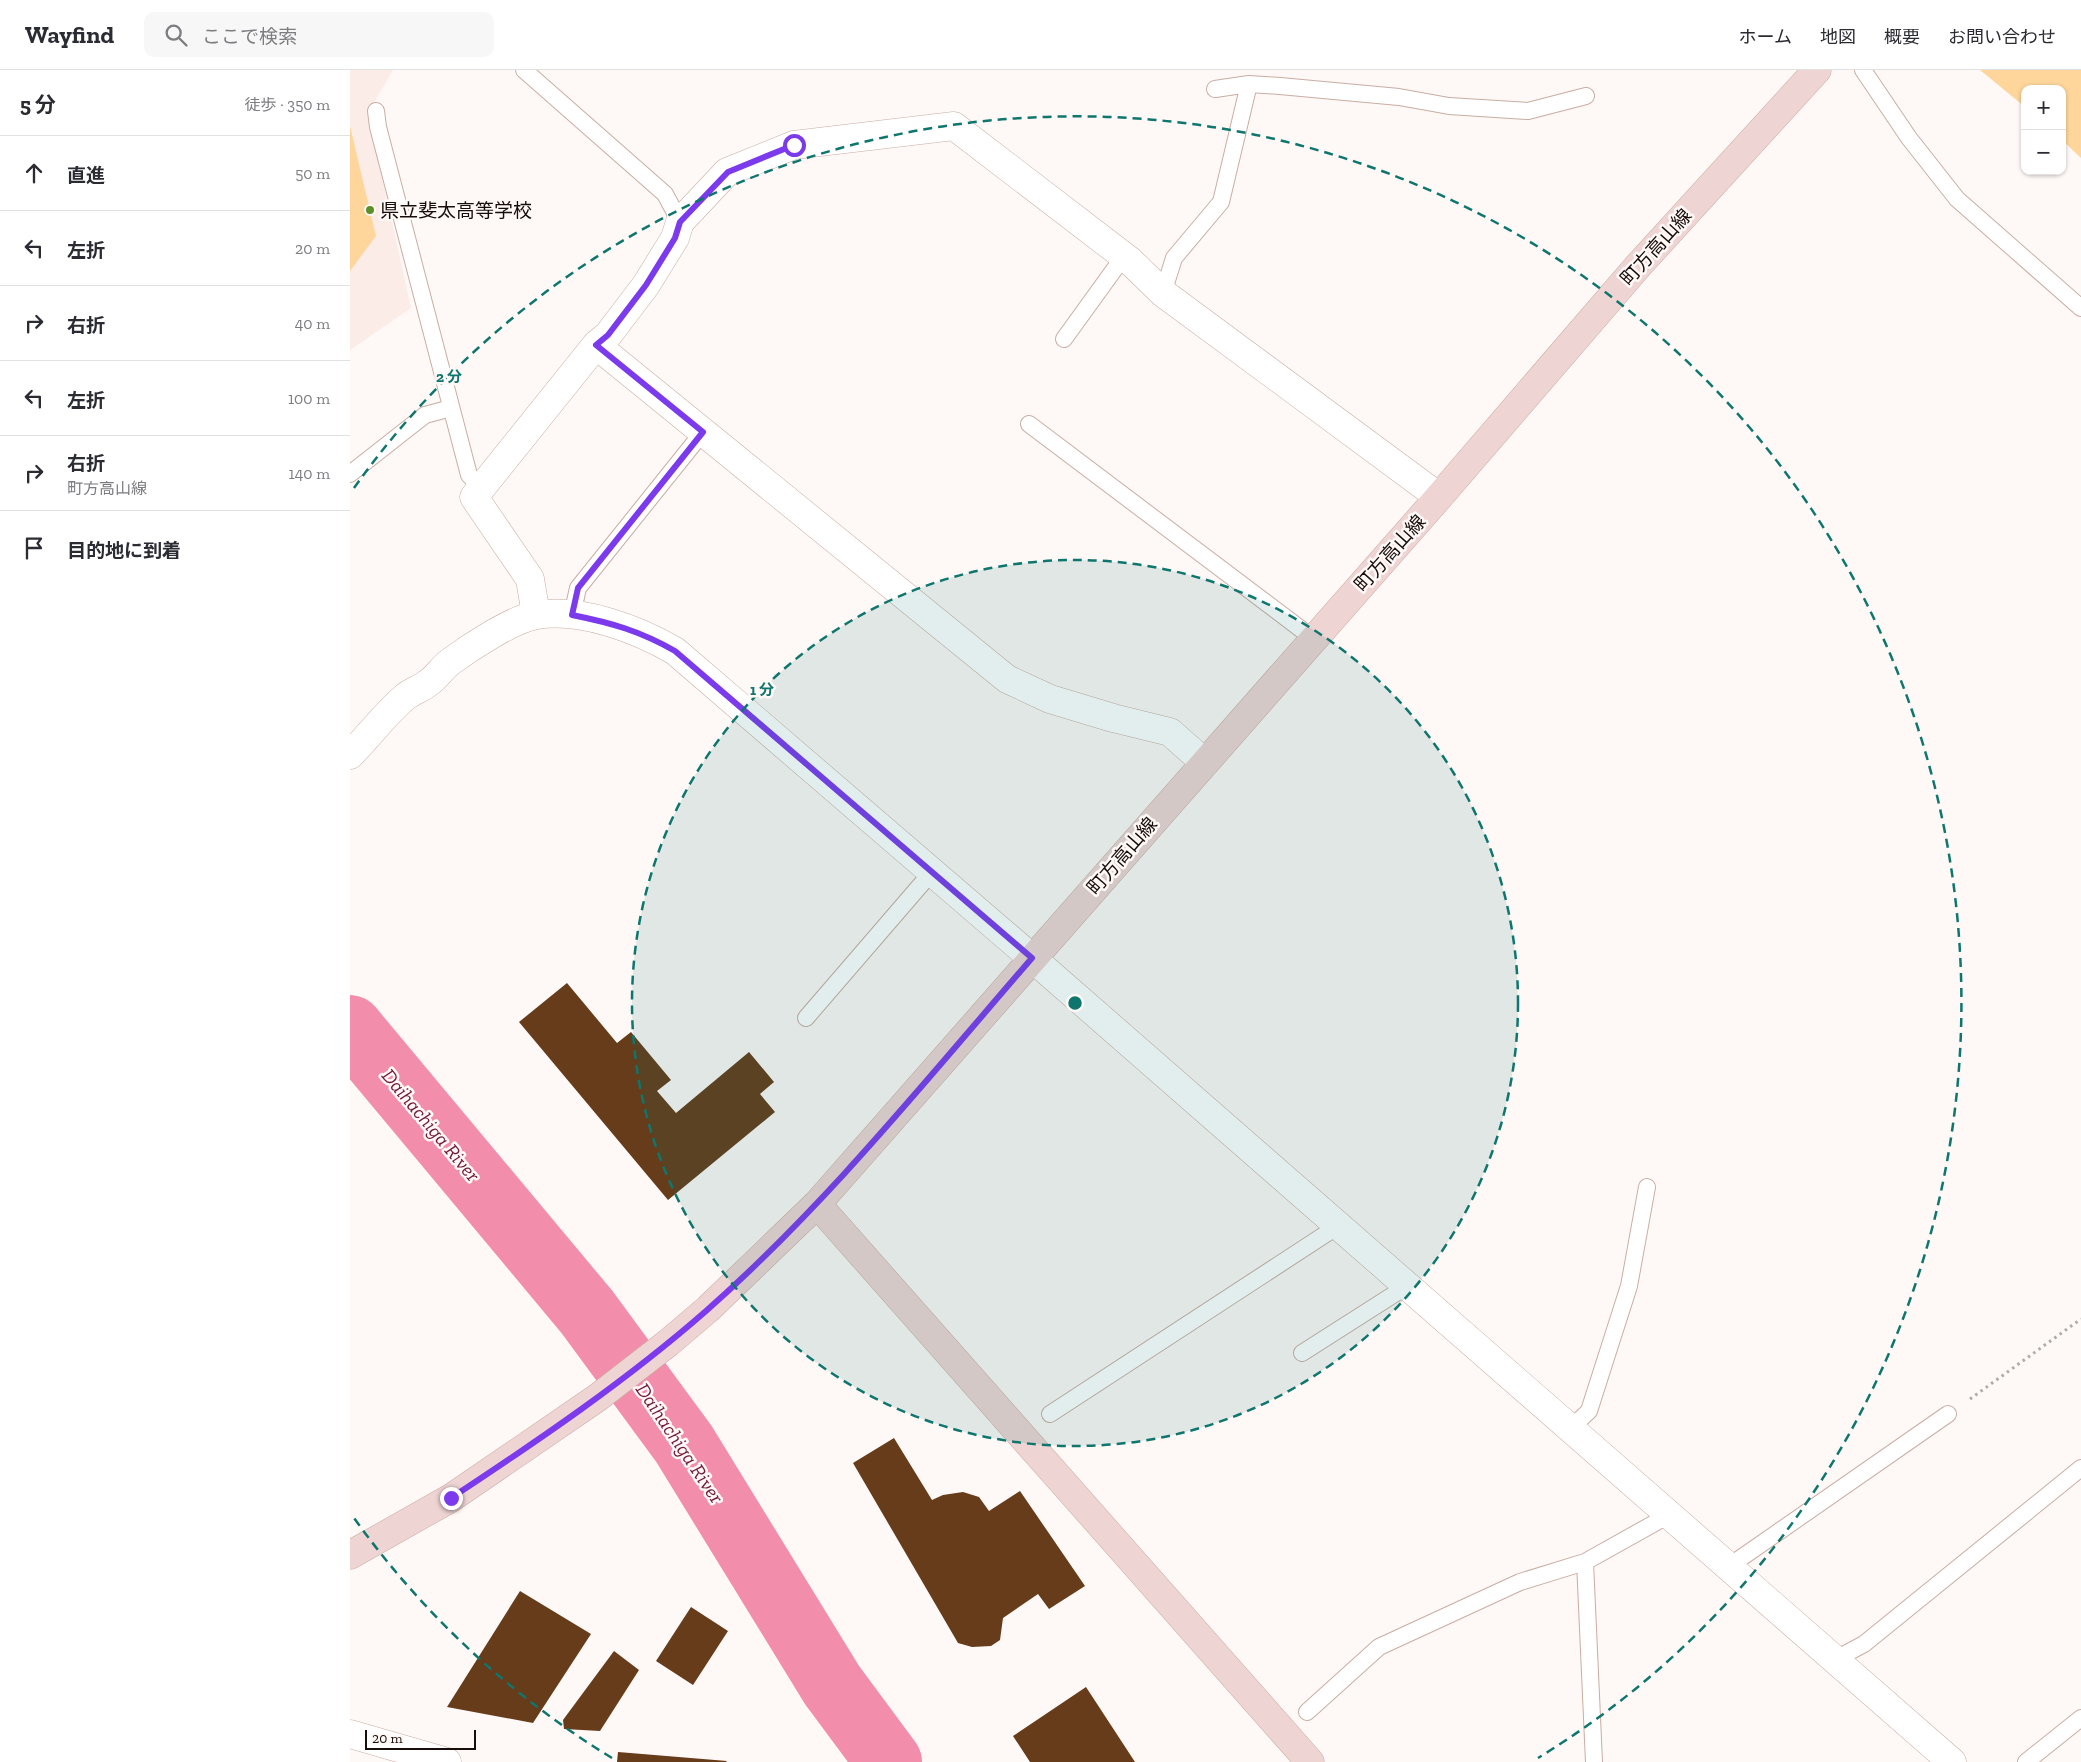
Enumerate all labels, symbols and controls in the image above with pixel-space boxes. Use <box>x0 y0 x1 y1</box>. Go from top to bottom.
search box <box>144 12 494 57</box>
text: Wayfind <box>25 20 114 49</box>
icon: search <box>162 21 190 49</box>
text: ここで検索 <box>202 25 297 48</box>
text: ホーム <box>1739 26 1792 48</box>
text: 地図 <box>1820 26 1856 48</box>
text: 概要 <box>1884 26 1920 48</box>
text: お問い合わせ <box>1948 26 2056 48</box>
map controls <box>2021 85 2066 175</box>
button: + <box>2021 85 2066 130</box>
text: 5 分 <box>20 92 56 117</box>
text: 徒歩 · 350 m <box>245 95 330 114</box>
button: − <box>2021 130 2066 175</box>
route start <box>783 134 806 157</box>
icon: ahead <box>20 159 48 187</box>
text: 直進 <box>67 164 105 187</box>
text: 50 m <box>295 164 330 183</box>
place label: 県立斐太高等学校 <box>380 199 532 222</box>
marker: 県立斐太高等学校 <box>364 204 376 216</box>
street label: 町方高山線 <box>1616 204 1696 290</box>
icon: left <box>20 234 48 262</box>
text: 左折 <box>67 239 105 262</box>
text: 20 m <box>295 239 330 258</box>
icon: right <box>20 309 48 337</box>
text: 右折 <box>67 314 105 337</box>
text: 40 m <box>295 314 330 333</box>
text: 2 分 <box>436 368 462 386</box>
icon: left <box>20 384 48 412</box>
text: 左折 <box>67 389 105 412</box>
text: 100 m <box>288 389 330 408</box>
text: 右折 <box>67 452 105 475</box>
icon: right <box>20 459 48 487</box>
text: 140 m <box>289 464 330 483</box>
text: 町方高山線 <box>67 479 147 498</box>
street label: 町方高山線 <box>1350 510 1430 596</box>
icon: arrive <box>20 534 48 562</box>
text: 目的地に到着 <box>67 539 181 562</box>
text: 1 分 <box>750 681 774 699</box>
street label: 町方高山線 <box>1082 813 1162 899</box>
centre of rings <box>1066 994 1084 1012</box>
water label: Daihachiga River <box>377 1064 485 1186</box>
water label: Daihachiga River <box>631 1378 729 1508</box>
route end <box>440 1487 463 1510</box>
scale bar <box>365 1727 476 1750</box>
text: 20 m <box>372 1730 403 1747</box>

